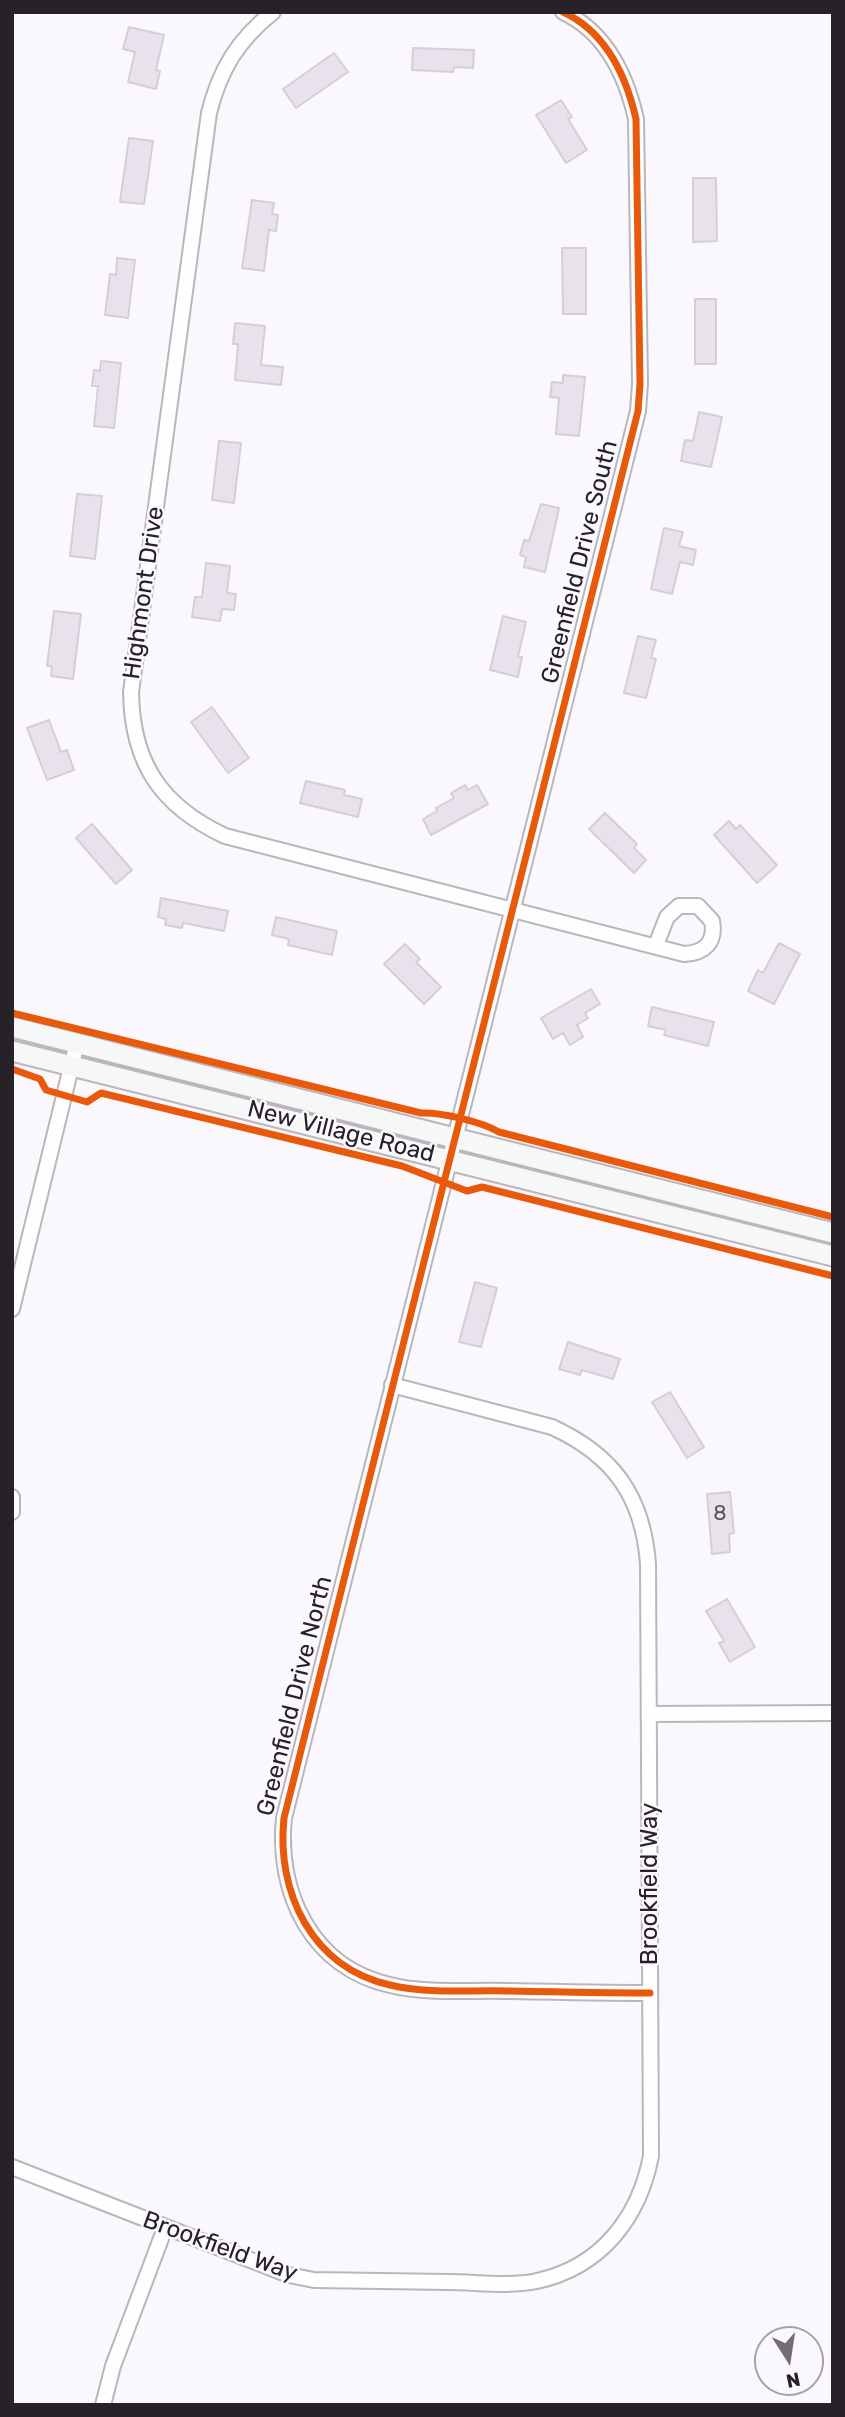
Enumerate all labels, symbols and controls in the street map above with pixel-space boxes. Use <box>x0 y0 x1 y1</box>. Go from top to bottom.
street label: Greenfield Drive South <box>536 437 624 687</box>
street label: Highmont Drive <box>118 505 170 681</box>
street label: New Village Road <box>244 1095 438 1169</box>
house number: 8 <box>713 1501 727 1527</box>
street label: Greenfield Drive North <box>251 1573 339 1819</box>
street label: Brookfield Way <box>636 1803 664 1965</box>
street label: Brookfield Way <box>139 2206 301 2288</box>
north arrow <box>754 2326 824 2396</box>
text: N <box>784 2367 802 2393</box>

